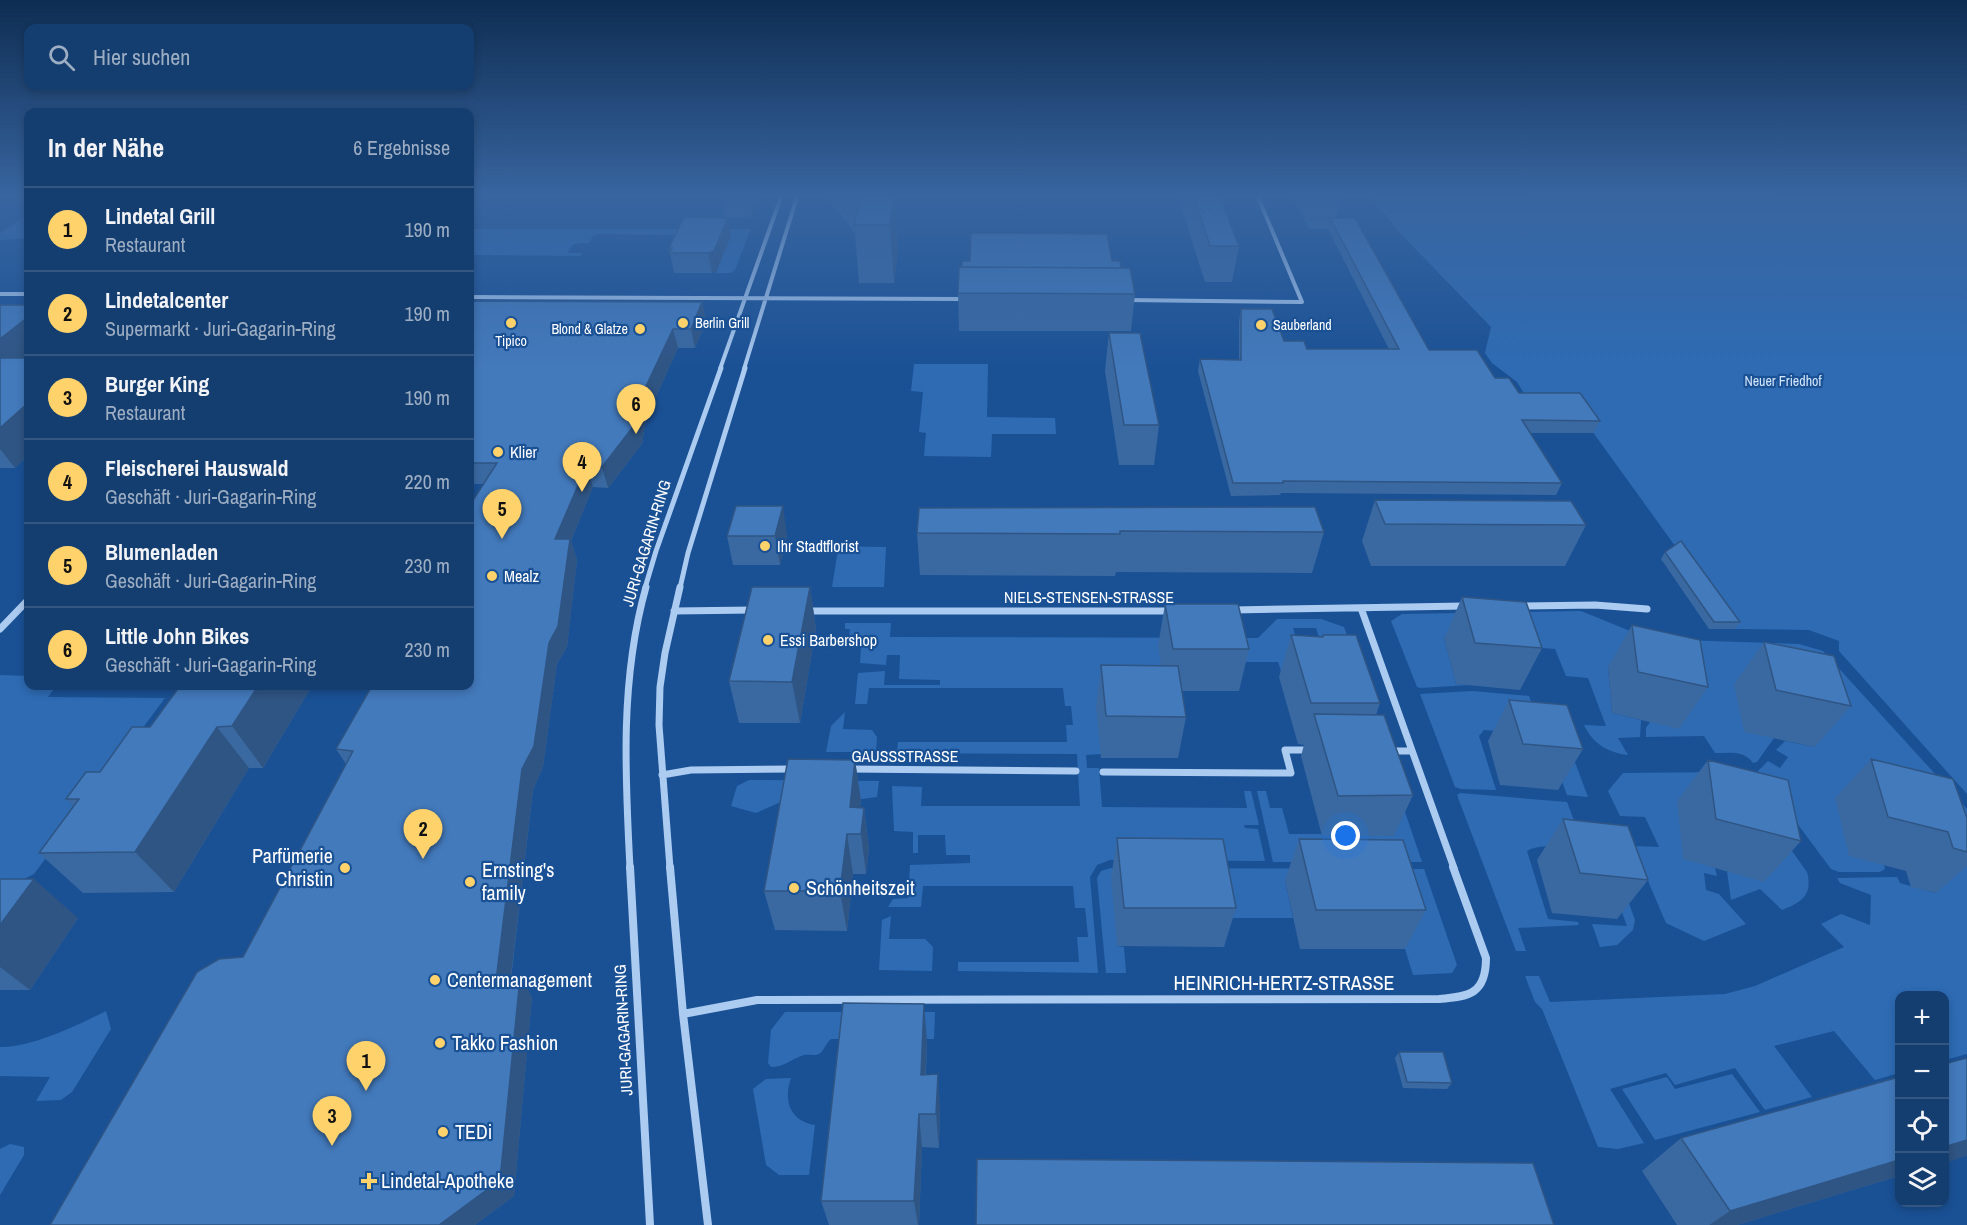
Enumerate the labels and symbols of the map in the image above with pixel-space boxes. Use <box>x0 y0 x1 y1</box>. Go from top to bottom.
place label: Berlin Grill <box>695 314 749 332</box>
marker: Tipico <box>504 316 518 330</box>
marker: Berlin Grill <box>676 316 690 330</box>
place label: Sauberland <box>1273 316 1332 334</box>
marker: Sauberland <box>1254 318 1268 332</box>
place label: Blond & Glatze <box>551 320 628 338</box>
marker: Blond & Glatze <box>633 322 647 336</box>
place label: Tipico <box>495 332 527 350</box>
park label: Neuer Friedhof <box>1744 372 1822 390</box>
pin: 6 <box>616 384 656 434</box>
place label: Klier <box>510 441 538 463</box>
pin: 4 <box>562 442 602 492</box>
marker: Klier <box>491 445 505 459</box>
street label: JURI-GAGARIN-RING <box>616 477 676 609</box>
pin: 5 <box>482 490 522 539</box>
place label: Ihr Stadtflorist <box>777 535 859 557</box>
marker: Ihr Stadtflorist <box>758 539 772 553</box>
place label: Mealz <box>504 565 539 587</box>
marker: Mealz <box>485 569 499 583</box>
street label: NIELS-STENSEN-STRASSE <box>1004 586 1174 608</box>
place label: Essi Barbershop <box>780 629 877 651</box>
marker: Essi Barbershop <box>761 633 775 647</box>
street label: GAUSSSTRASSE <box>851 745 959 767</box>
pin: 2 <box>404 810 442 859</box>
your location <box>1331 821 1360 850</box>
place label: Parfümerie Christin <box>252 842 333 892</box>
place label: Ernsting's family <box>482 856 554 906</box>
marker: Parfümerie Christin <box>338 861 352 875</box>
place label: Schönheitszeit <box>806 874 915 901</box>
marker: Ernsting's family <box>463 875 477 889</box>
marker: Schönheitszeit <box>787 881 801 895</box>
street label: JURI-GAGARIN-RING <box>609 964 637 1096</box>
place label: Centermanagement <box>447 966 592 993</box>
street label: HEINRICH-HERTZ-STRASSE <box>1173 969 1395 996</box>
marker: Centermanagement <box>428 973 442 987</box>
place label: Takko Fashion <box>452 1029 558 1056</box>
marker: Takko Fashion <box>433 1036 447 1050</box>
pin: 1 <box>346 1042 386 1091</box>
pin: 3 <box>312 1096 352 1146</box>
place label: TEDi <box>455 1118 492 1145</box>
marker: TEDi <box>436 1125 450 1139</box>
place label: Lindetal-Apotheke <box>381 1167 514 1194</box>
marker: Lindetal-Apotheke <box>362 1174 376 1188</box>

